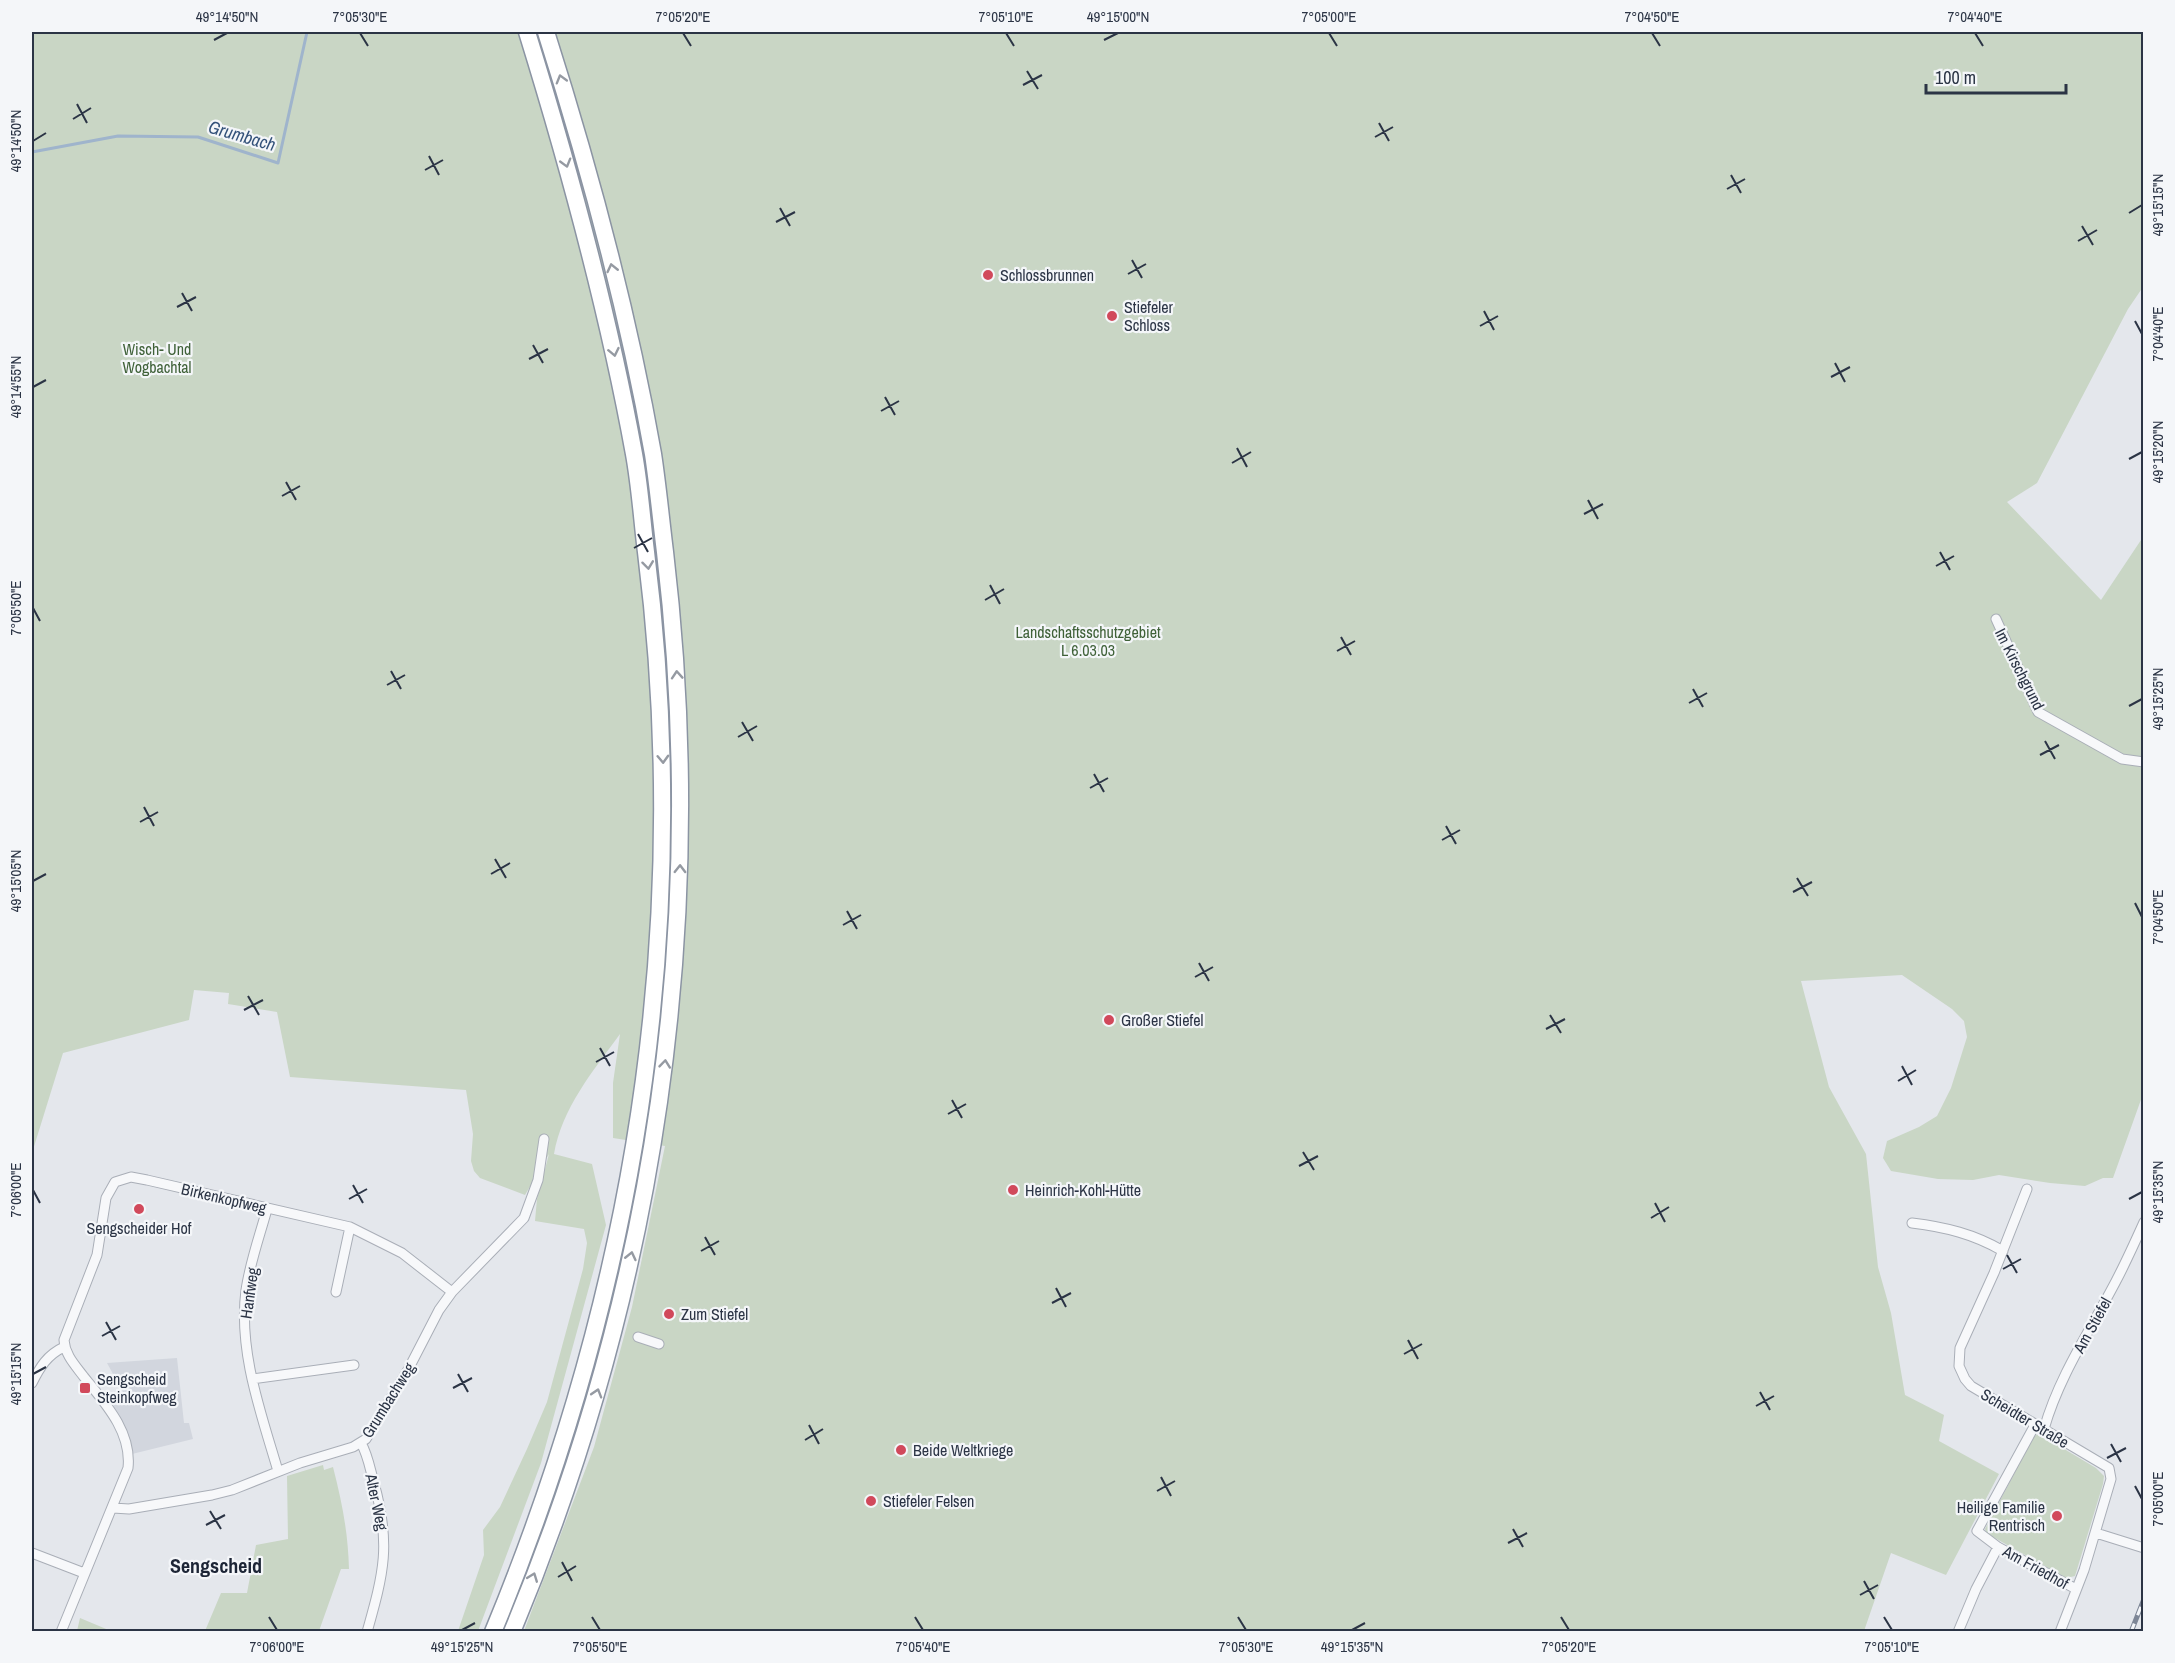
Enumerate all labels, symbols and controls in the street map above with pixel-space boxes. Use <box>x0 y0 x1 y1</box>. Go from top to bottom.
text: 49°14'50"N <box>196 6 258 27</box>
text: 7°05'30"E <box>332 6 388 27</box>
text: 7°05'20"E <box>655 6 711 27</box>
text: 7°05'10"E <box>978 6 1034 27</box>
text: 49°15'00"N <box>1087 6 1149 27</box>
text: 7°05'00"E <box>1301 6 1357 27</box>
text: 7°04'50"E <box>1624 6 1680 27</box>
text: 7°04'40"E <box>1947 6 2003 27</box>
scale bar <box>1926 57 2066 95</box>
text: 100 m <box>1935 65 1976 90</box>
one-way arrow <box>556 75 568 85</box>
text: 49°14'50"N <box>5 110 26 172</box>
water label: Grumbach <box>206 114 279 157</box>
one-way arrow <box>559 157 571 168</box>
text: 49°15'15"N <box>2147 174 2168 236</box>
one-way arrow <box>607 263 620 273</box>
place label: Schlossbrunnen <box>1000 264 1094 286</box>
marker: Schlossbrunnen <box>981 268 995 282</box>
place label: Stiefeler Schloss <box>1124 296 1173 336</box>
text: 7°04'40"E <box>2147 306 2168 362</box>
marker: Stiefeler Schloss <box>1105 309 1119 323</box>
park label: Wisch- Und Wogbachtal <box>122 338 192 378</box>
one-way arrow <box>607 347 620 357</box>
text: 49°14'55"N <box>5 356 26 418</box>
text: 49°15'20"N <box>2147 421 2168 483</box>
one-way arrow <box>641 560 654 569</box>
text: 7°05'50"E <box>5 580 26 636</box>
park label: Landschaftsschutzgebiet L 6.03.03 <box>1015 621 1161 661</box>
street label: Im Kirschgrund <box>1990 624 2050 714</box>
text: 49°15'25"N <box>2147 668 2168 730</box>
one-way arrow <box>670 670 683 679</box>
one-way arrow <box>657 755 669 764</box>
text: 49°15'05"N <box>5 850 26 912</box>
one-way arrow <box>674 865 686 874</box>
text: 7°04'50"E <box>2147 889 2168 945</box>
place label: Großer Stiefel <box>1121 1009 1203 1031</box>
marker: Großer Stiefel <box>1102 1013 1116 1027</box>
one-way arrow <box>658 1059 670 1068</box>
text: 49°15'35"N <box>2147 1161 2168 1223</box>
text: 7°06'00"E <box>5 1162 26 1218</box>
street label: Birkenkopfweg <box>179 1178 269 1219</box>
place label: Heinrich-Kohl-Hütte <box>1025 1179 1141 1201</box>
marker: Heinrich-Kohl-Hütte <box>1006 1183 1020 1197</box>
marker: Sengscheider Hof <box>132 1202 146 1216</box>
place label: Sengscheider Hof <box>86 1217 192 1239</box>
one-way arrow <box>624 1251 637 1261</box>
street label: Hanfweg <box>235 1265 264 1320</box>
street label: Am Stiefel <box>2067 1293 2116 1358</box>
place label: Zum Stiefel <box>681 1303 748 1325</box>
marker: Zum Stiefel <box>662 1307 676 1321</box>
text: 49°15'15"N <box>5 1343 26 1405</box>
street label: Grumbachweg <box>356 1357 420 1442</box>
place label: Sengscheid Steinkopfweg <box>97 1368 177 1408</box>
marker: Sengscheid Steinkopfweg <box>78 1381 92 1395</box>
street label: Scheidter Straße <box>1977 1383 2073 1453</box>
one-way arrow <box>590 1388 602 1399</box>
place label: Beide Weltkriege <box>913 1439 1013 1461</box>
marker: Beide Weltkriege <box>894 1443 908 1457</box>
street label: Alter Weg <box>360 1471 394 1533</box>
text: 7°05'00"E <box>2147 1471 2168 1527</box>
place label: Stiefeler Felsen <box>883 1490 974 1512</box>
marker: Stiefeler Felsen <box>864 1494 878 1508</box>
place label: Heilige Familie Rentrisch <box>1957 1496 2045 1536</box>
marker: Heilige Familie Rentrisch <box>2050 1509 2064 1523</box>
street label: Am Friedhof <box>1998 1539 2073 1594</box>
district label: Sengscheid <box>170 1552 262 1579</box>
one-way arrow <box>526 1572 539 1583</box>
text: 7°06'00"E <box>249 1636 305 1657</box>
text: 49°15'25"N <box>431 1636 493 1657</box>
text: 7°05'50"E <box>572 1636 628 1657</box>
text: 7°05'40"E <box>895 1636 951 1657</box>
text: 7°05'30"E <box>1218 1636 1274 1657</box>
text: 49°15'35"N <box>1321 1636 1383 1657</box>
text: 7°05'20"E <box>1541 1636 1597 1657</box>
text: 7°05'10"E <box>1864 1636 1920 1657</box>

